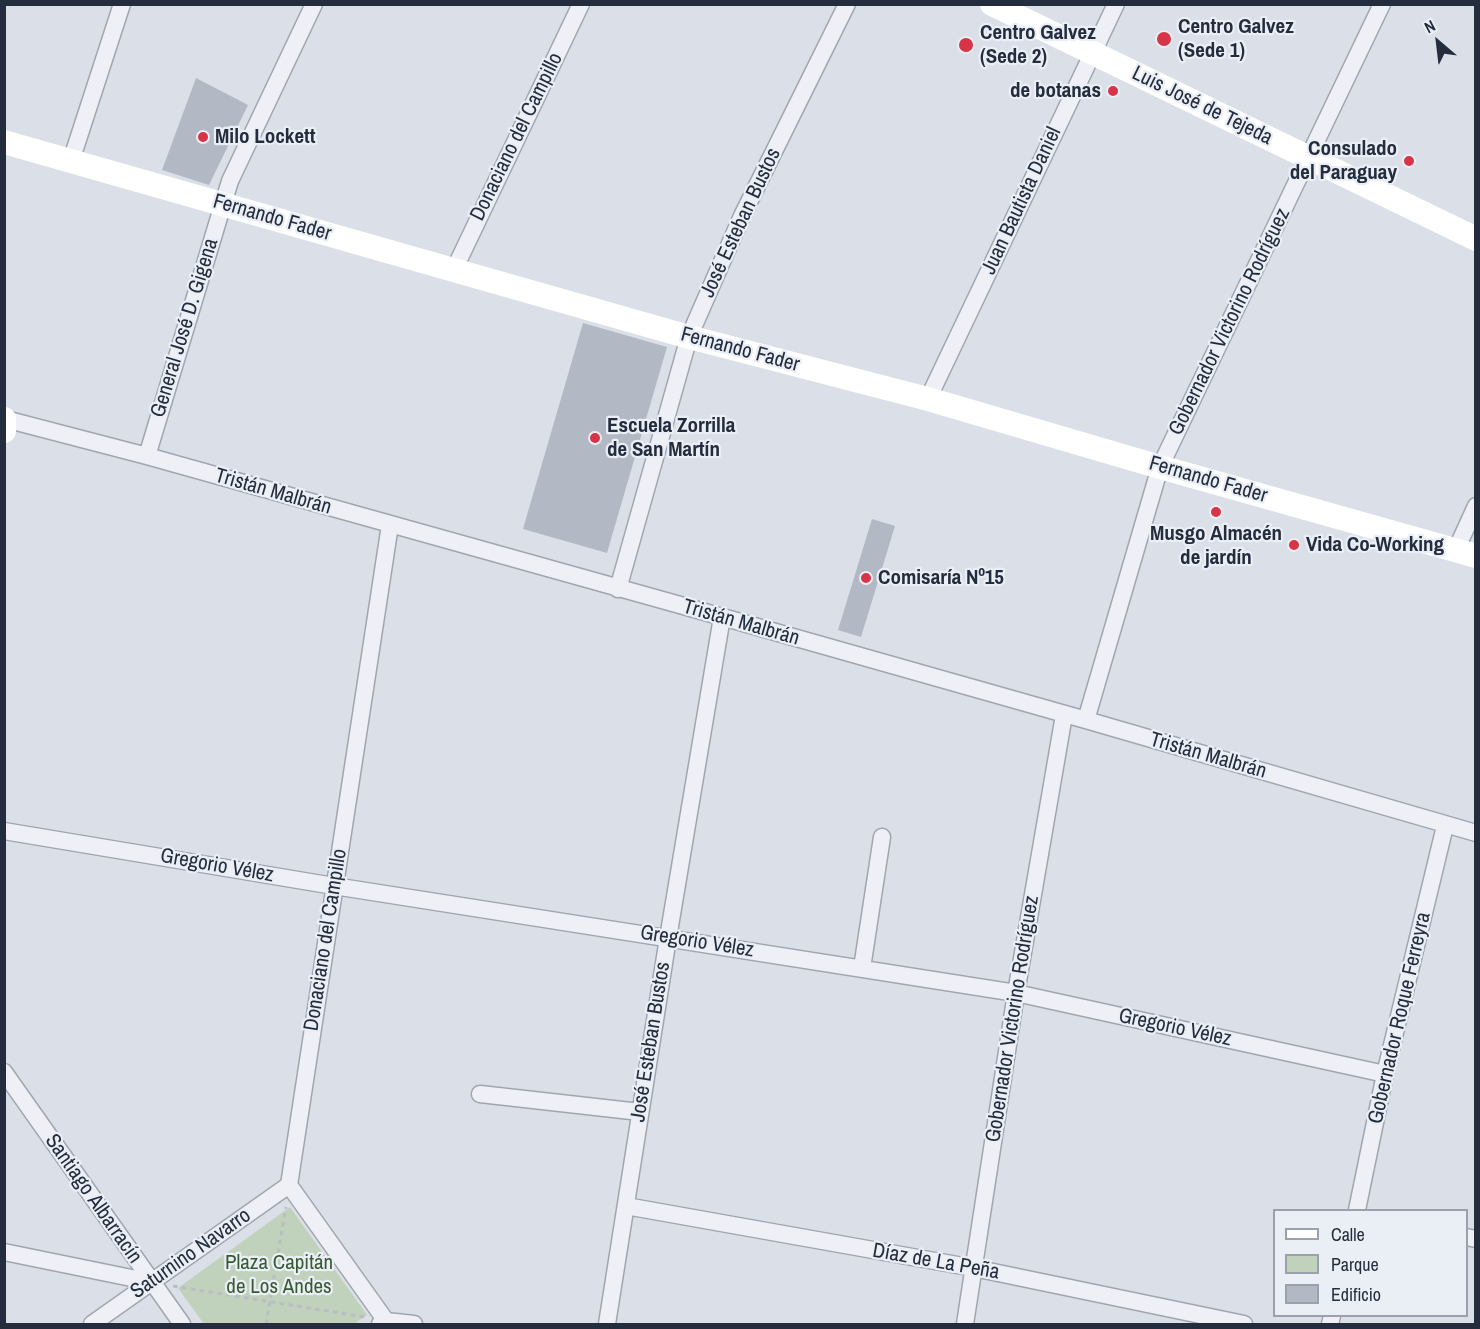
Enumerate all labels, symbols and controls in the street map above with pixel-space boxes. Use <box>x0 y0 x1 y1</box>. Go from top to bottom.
north arrow <box>1408 12 1468 72</box>
place label: Centro Galvez (Sede 1) <box>1178 14 1294 64</box>
text: N <box>1420 14 1439 38</box>
place label: Centro Galvez (Sede 2) <box>980 20 1096 70</box>
marker: Centro Galvez (Sede 1) <box>1155 30 1173 48</box>
marker: Centro Galvez (Sede 2) <box>957 36 975 54</box>
street label: Donaciano del Campillo <box>465 49 569 225</box>
street label: Luis José de Tejeda <box>1128 61 1276 151</box>
place label: de botanas <box>1010 78 1101 104</box>
marker: de botanas <box>1106 84 1120 98</box>
street label: Juan Bautista Daniel <box>977 123 1067 279</box>
place label: Milo Lockett <box>215 124 315 150</box>
marker: Milo Lockett <box>196 130 210 144</box>
place label: Consulado del Paraguay <box>1290 136 1397 186</box>
street label: José Esteban Bustos <box>695 144 787 302</box>
marker: Consulado del Paraguay <box>1402 154 1416 168</box>
street label: Fernando Fader <box>210 189 334 247</box>
street label: Gobernador Victorino Rodríguez <box>1164 204 1296 440</box>
street label: General José D. Gigena <box>146 236 224 420</box>
street label: Fernando Fader <box>678 322 802 378</box>
place label: Escuela Zorrilla de San Martín <box>607 413 735 463</box>
marker: Escuela Zorrilla de San Martín <box>588 431 602 445</box>
street label: Fernando Fader <box>1146 451 1270 509</box>
street label: Tristán Malbrán <box>212 463 334 521</box>
marker: Musgo Almacén de jardín <box>1209 505 1223 519</box>
place label: Musgo Almacén de jardín <box>1150 521 1282 571</box>
place label: Vida Co-Working <box>1306 532 1444 558</box>
marker: Vida Co-Working <box>1287 538 1301 552</box>
place label: Comisaría Nº15 <box>878 565 1004 591</box>
marker: Comisaría Nº15 <box>859 571 873 585</box>
street label: Tristán Malbrán <box>680 594 802 652</box>
street label: Tristán Malbrán <box>1147 727 1269 785</box>
street label: Gregorio Vélez <box>158 844 276 888</box>
street label: Donaciano del Campillo <box>299 847 353 1033</box>
street label: Gobernador Victorino Rodríguez <box>981 894 1045 1144</box>
street label: Gobernador Roque Ferreyra <box>1363 910 1437 1126</box>
street label: Gregorio Vélez <box>638 921 756 963</box>
street label: José Esteban Bustos <box>626 960 676 1124</box>
street label: Gregorio Vélez <box>1116 1004 1234 1052</box>
street label: Santiago Albarracín <box>39 1129 147 1269</box>
street label: Saturnino Navarro <box>126 1203 256 1305</box>
legend <box>1273 1209 1468 1317</box>
text: Calle <box>1331 1222 1365 1247</box>
street label: Díaz de La Peña <box>871 1238 1001 1286</box>
park label: Plaza Capitán de Los Andes <box>225 1250 333 1300</box>
text: Parque <box>1331 1252 1379 1277</box>
text: Edificio <box>1331 1282 1381 1307</box>

